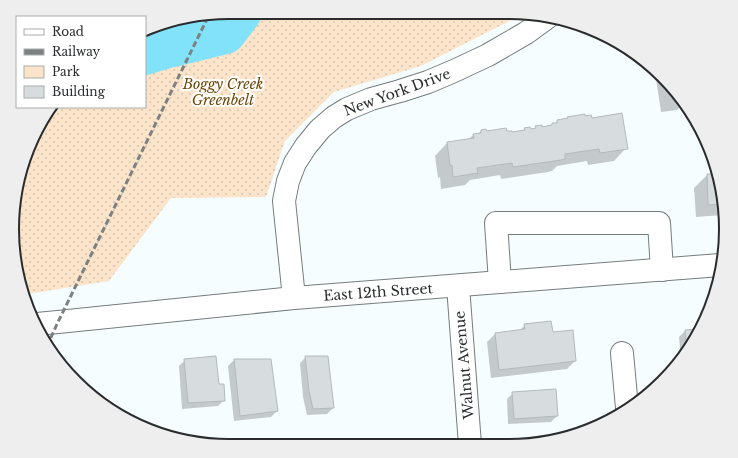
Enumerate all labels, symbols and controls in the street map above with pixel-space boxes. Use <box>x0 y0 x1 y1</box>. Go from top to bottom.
legend <box>16 16 146 108</box>
text: Road <box>52 24 84 39</box>
text: Railway <box>52 44 101 59</box>
text: Park <box>52 64 80 79</box>
street label: New York Drive <box>341 64 453 120</box>
park label: Boggy Creek Greenbelt <box>182 75 263 109</box>
text: Building <box>52 84 106 99</box>
street label: East 12th Street <box>323 279 434 305</box>
street label: Walnut Avenue <box>450 310 478 421</box>

